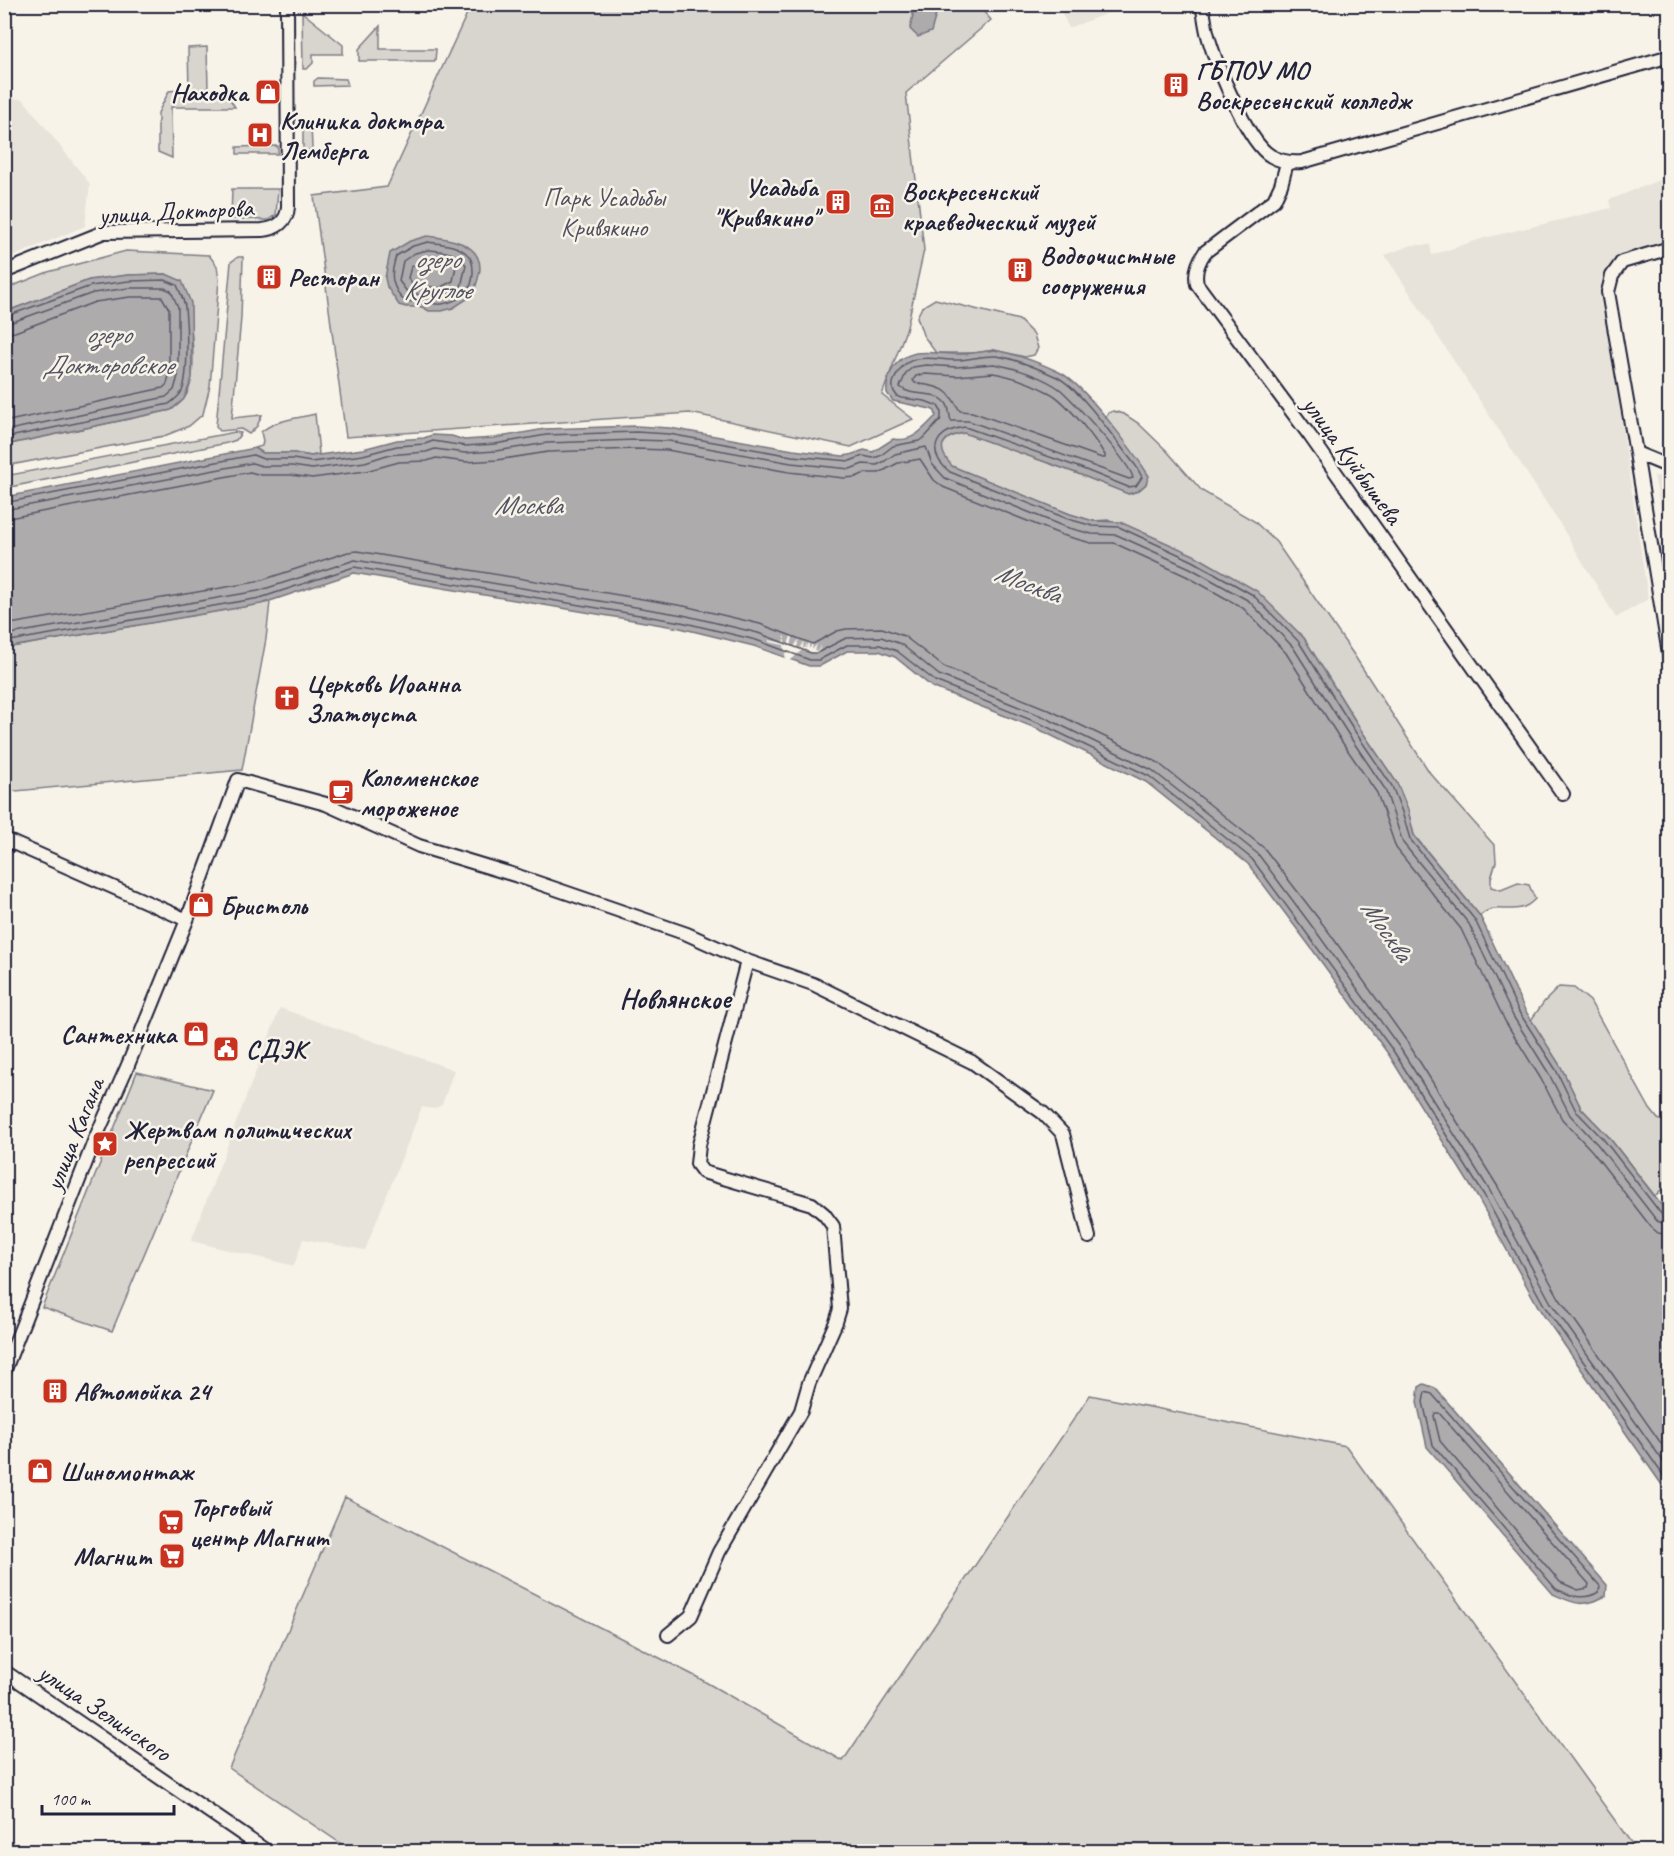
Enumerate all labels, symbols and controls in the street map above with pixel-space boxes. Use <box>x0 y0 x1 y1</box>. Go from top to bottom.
place label: ГБПОУ МО Воскресенский колледж <box>1196 54 1413 117</box>
building icon: ГБПОУ МО Воскресенский колледж <box>1161 70 1191 100</box>
place label: Находка <box>171 76 251 109</box>
shop icon: Находка <box>253 77 283 107</box>
place label: Клиника доктора Лемберга <box>280 104 445 167</box>
hospital icon: Клиника доктора Лемберга <box>245 120 275 150</box>
place label: Усадьба "Кривякино" <box>713 171 824 234</box>
place label: Воскресенский краеведческий музей <box>902 175 1097 238</box>
park label: Парк Усадьбы Кривякино <box>543 181 667 244</box>
building icon: Усадьба "Кривякино" <box>823 187 853 217</box>
street label: улица Докторова <box>96 191 256 232</box>
museum icon: Воскресенский краеведческий музей <box>867 191 897 221</box>
place label: Водоочистные сооружения <box>1040 239 1176 302</box>
water label: озеро Круглое <box>404 242 475 307</box>
building icon: Водоочистные сооружения <box>1005 255 1035 285</box>
place label: Ресторан <box>288 261 380 294</box>
building icon: Ресторан <box>254 262 284 292</box>
water label: озеро Докторовское <box>42 317 177 382</box>
street label: улица Куйбышева <box>1294 388 1411 532</box>
water label: Москва <box>494 488 564 522</box>
water label: Москва <box>990 555 1068 612</box>
place label: Церковь Иоанна Златоуста <box>306 667 462 730</box>
church icon: Церковь Иоанна Златоуста <box>272 683 302 713</box>
place label: Коломенское мороженое <box>360 761 479 824</box>
cafe icon: Коломенское мороженое <box>326 777 356 807</box>
place label: Бристоль <box>220 889 309 922</box>
shop icon: Бристоль <box>186 890 216 920</box>
water label: Москва <box>1354 893 1422 969</box>
district label: Новлянское <box>620 981 733 1016</box>
place label: Сантехника <box>61 1018 178 1051</box>
shop icon: Сантехника <box>181 1019 211 1049</box>
place label: СДЭК <box>246 1033 311 1066</box>
public building icon: СДЭК <box>211 1034 241 1064</box>
street label: улица Кагана <box>36 1071 113 1197</box>
place label: Жертвам политических репрессий <box>124 1113 353 1176</box>
place icon: Жертвам политических репрессий <box>90 1129 120 1159</box>
place label: Автомойка 24 <box>74 1375 213 1408</box>
building icon: Автомойка 24 <box>40 1376 70 1406</box>
place label: Шиномонтаж <box>60 1455 195 1488</box>
shop icon: Шиномонтаж <box>25 1456 55 1486</box>
place label: Торговый центр Магнит <box>190 1491 330 1554</box>
supermarket icon: Торговый центр Магнит <box>156 1507 186 1537</box>
place label: Магнит <box>73 1540 153 1573</box>
supermarket icon: Магнит <box>157 1541 187 1571</box>
street label: улица Зелинского <box>30 1655 179 1770</box>
scale bar <box>42 1778 174 1816</box>
text: 100 m <box>51 1788 92 1810</box>

